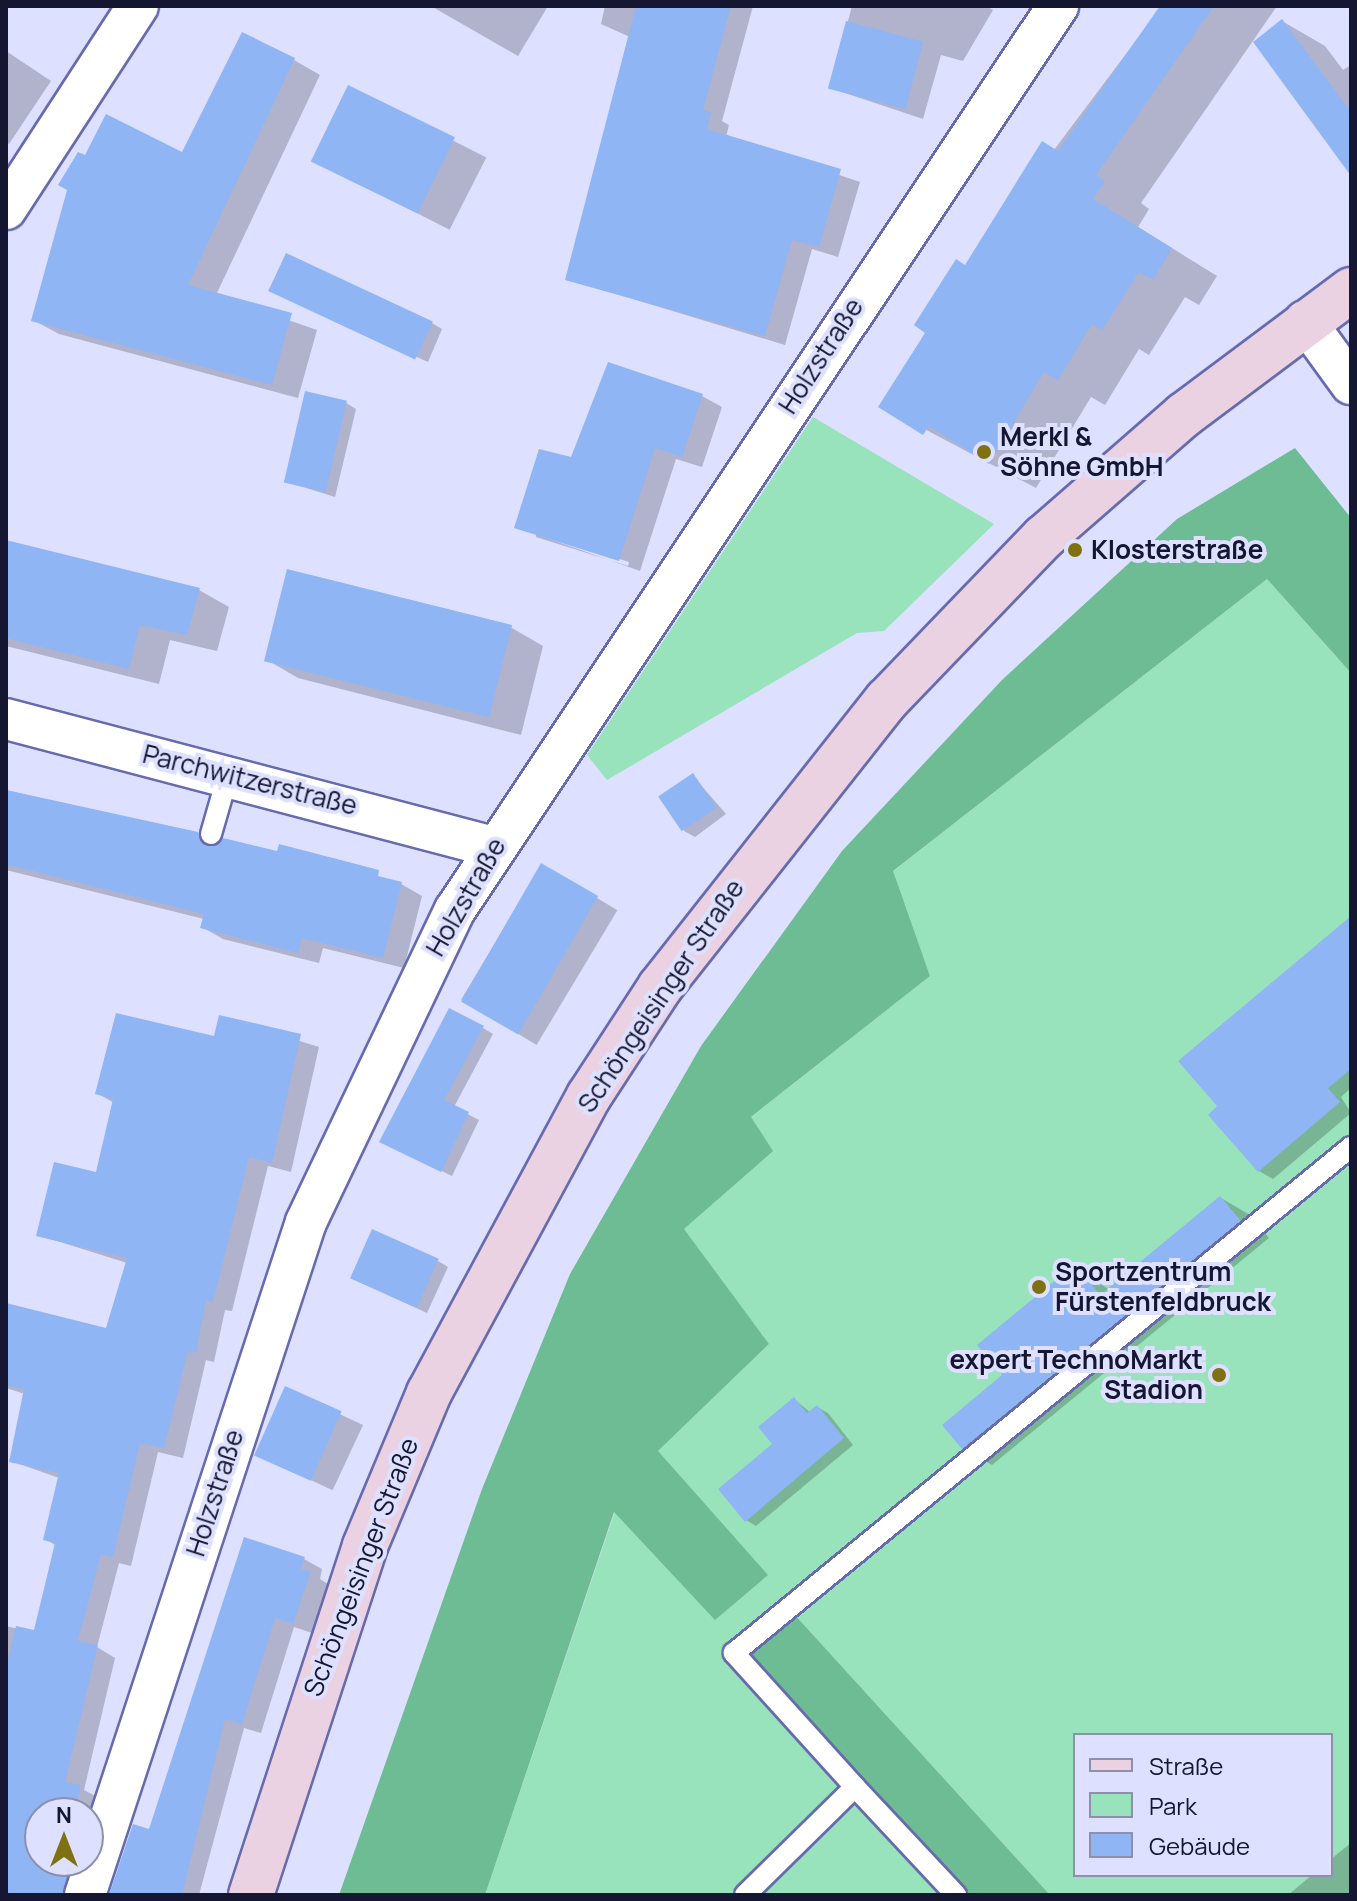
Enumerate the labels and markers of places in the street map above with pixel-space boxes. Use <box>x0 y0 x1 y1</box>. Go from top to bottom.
place label: Merkl & Söhne GmbH <box>1000 421 1164 482</box>
marker: Merkl & Söhne GmbH <box>975 443 993 461</box>
place label: Klosterstraße <box>1091 534 1263 566</box>
marker: Klosterstraße <box>1066 541 1084 559</box>
place label: Sportzentrum Fürstenfeldbruck <box>1055 1256 1271 1318</box>
marker: Sportzentrum Fürstenfeldbruck <box>1030 1278 1048 1296</box>
place label: expert TechnoMarkt Stadion <box>949 1344 1203 1406</box>
marker: expert TechnoMarkt Stadion <box>1210 1366 1228 1384</box>

